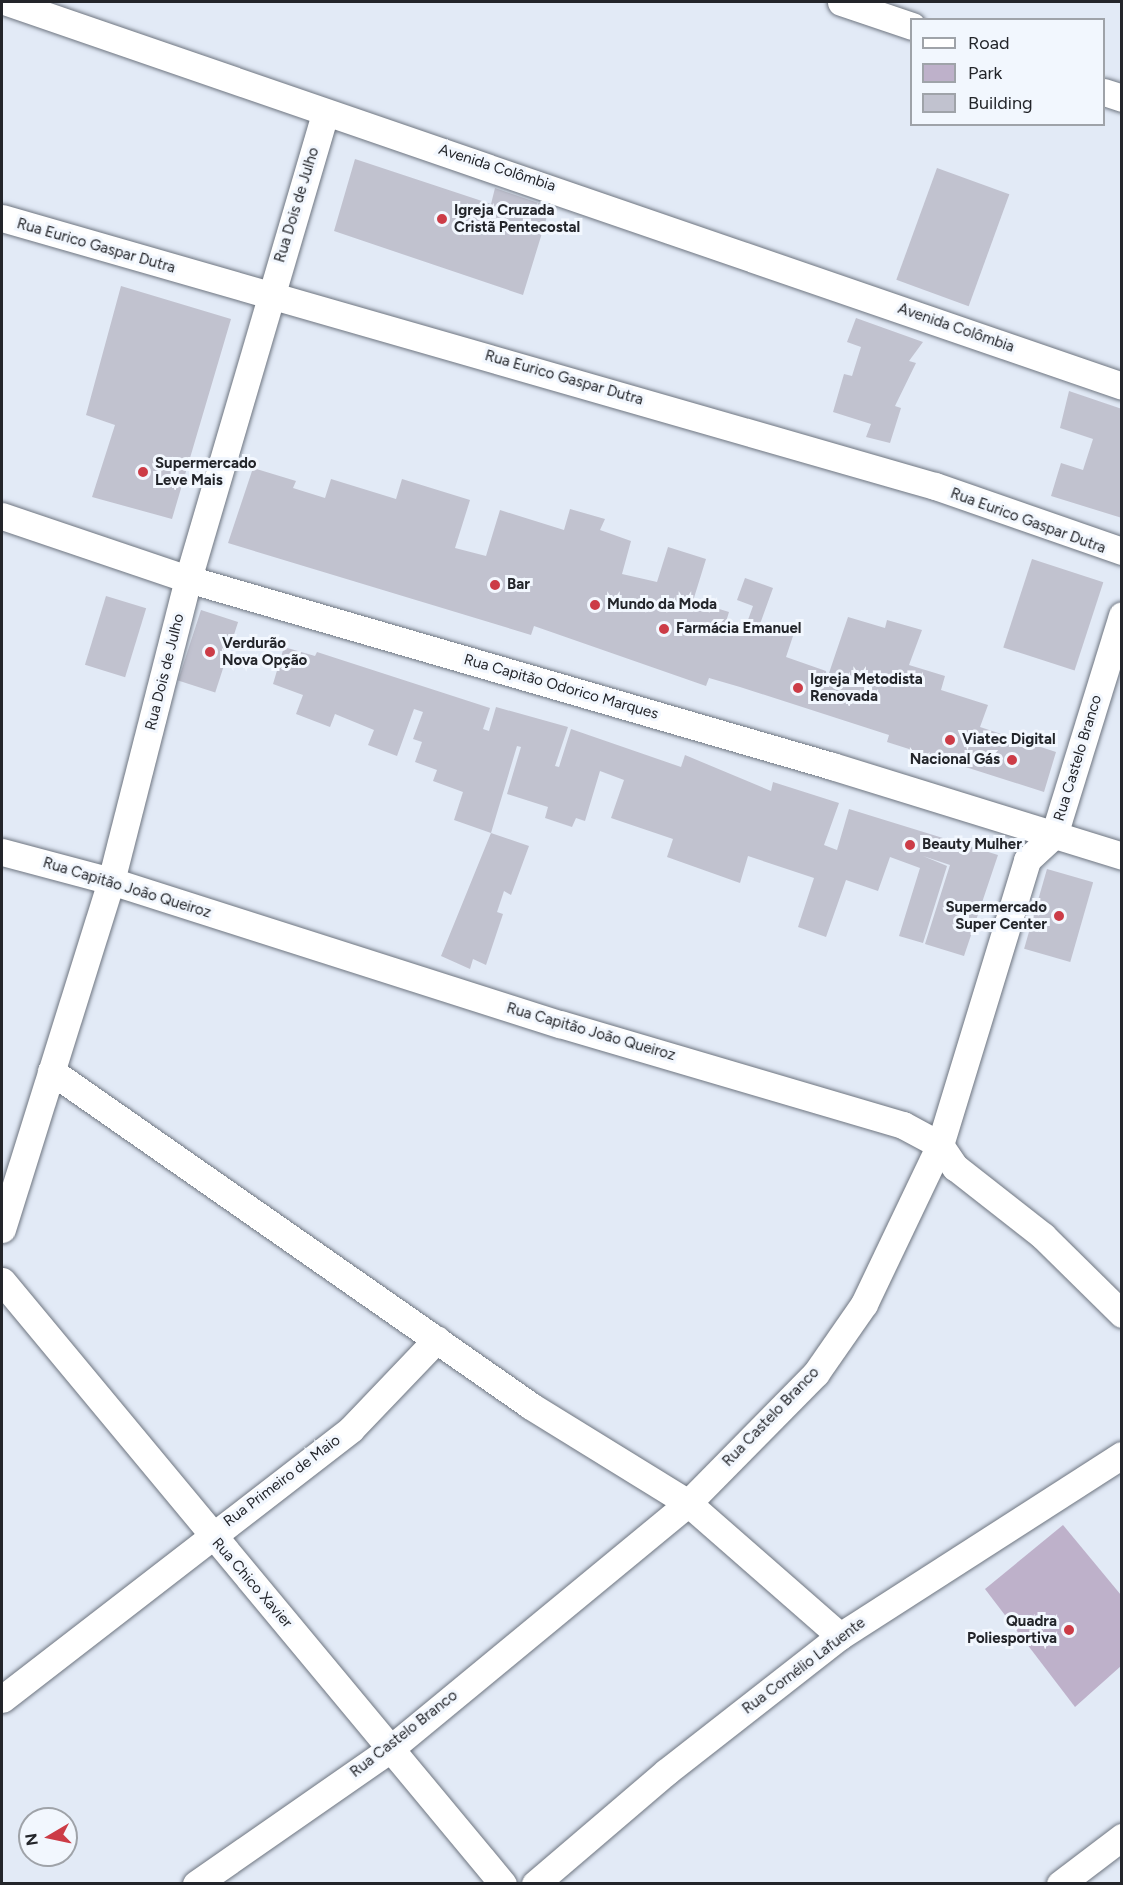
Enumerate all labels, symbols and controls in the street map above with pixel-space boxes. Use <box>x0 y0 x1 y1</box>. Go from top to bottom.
legend <box>910 18 1105 126</box>
text: Road <box>968 32 1009 54</box>
text: Park <box>968 62 1002 84</box>
text: Building <box>968 92 1033 114</box>
street label: Avenida Colômbia <box>436 141 558 195</box>
street label: Rua Dois de Julho <box>271 145 323 265</box>
place label: Igreja Cruzada Cristã Pentecostal <box>454 201 580 236</box>
marker: Igreja Cruzada Cristã Pentecostal <box>435 212 449 226</box>
street label: Rua Eurico Gaspar Dutra <box>15 215 177 277</box>
street label: Avenida Colômbia <box>895 300 1017 356</box>
street label: Rua Eurico Gaspar Dutra <box>483 347 645 409</box>
place label: Supermercado Leve Mais <box>155 454 257 489</box>
marker: Supermercado Leve Mais <box>136 465 150 479</box>
street label: Rua Eurico Gaspar Dutra <box>948 485 1108 557</box>
place label: Bar <box>507 576 530 594</box>
marker: Bar <box>488 578 502 592</box>
place label: Mundo da Moda <box>607 596 717 614</box>
marker: Mundo da Moda <box>588 598 602 612</box>
street label: Rua Dois de Julho <box>142 612 188 732</box>
place label: Farmácia Emanuel <box>676 620 802 638</box>
marker: Farmácia Emanuel <box>657 622 671 636</box>
place label: Verdurão Nova Opção <box>222 634 307 669</box>
marker: Verdurão Nova Opção <box>203 645 217 659</box>
street label: Rua Capitão Odorico Marques <box>462 651 660 723</box>
place label: Igreja Metodista Renovada <box>810 670 923 705</box>
marker: Igreja Metodista Renovada <box>791 681 805 695</box>
street label: Rua Castelo Branco <box>1050 693 1106 823</box>
place label: Viatec Digital <box>962 731 1056 749</box>
marker: Viatec Digital <box>943 733 957 747</box>
place label: Nacional Gás <box>910 751 1000 769</box>
marker: Nacional Gás <box>1005 753 1019 767</box>
place label: Beauty Mulher <box>922 836 1022 854</box>
marker: Beauty Mulher <box>903 838 917 852</box>
street label: Rua Capitão João Queiroz <box>41 854 213 922</box>
place label: Supermercado Super Center <box>945 898 1047 933</box>
marker: Supermercado Super Center <box>1052 909 1066 923</box>
street label: Rua Capitão João Queiroz <box>504 999 678 1065</box>
street label: Rua Castelo Branco <box>719 1364 823 1470</box>
street label: Rua Primeiro de Maio <box>220 1431 344 1531</box>
street label: Rua Chico Xavier <box>208 1534 296 1632</box>
place label: Quadra Poliesportiva <box>967 1612 1057 1647</box>
street label: Rua Cornélio Lafuente <box>739 1614 869 1718</box>
marker: Quadra Poliesportiva <box>1062 1623 1076 1637</box>
street label: Rua Castelo Branco <box>347 1687 461 1781</box>
north arrow <box>18 1807 78 1867</box>
text: N <box>21 1832 42 1847</box>

